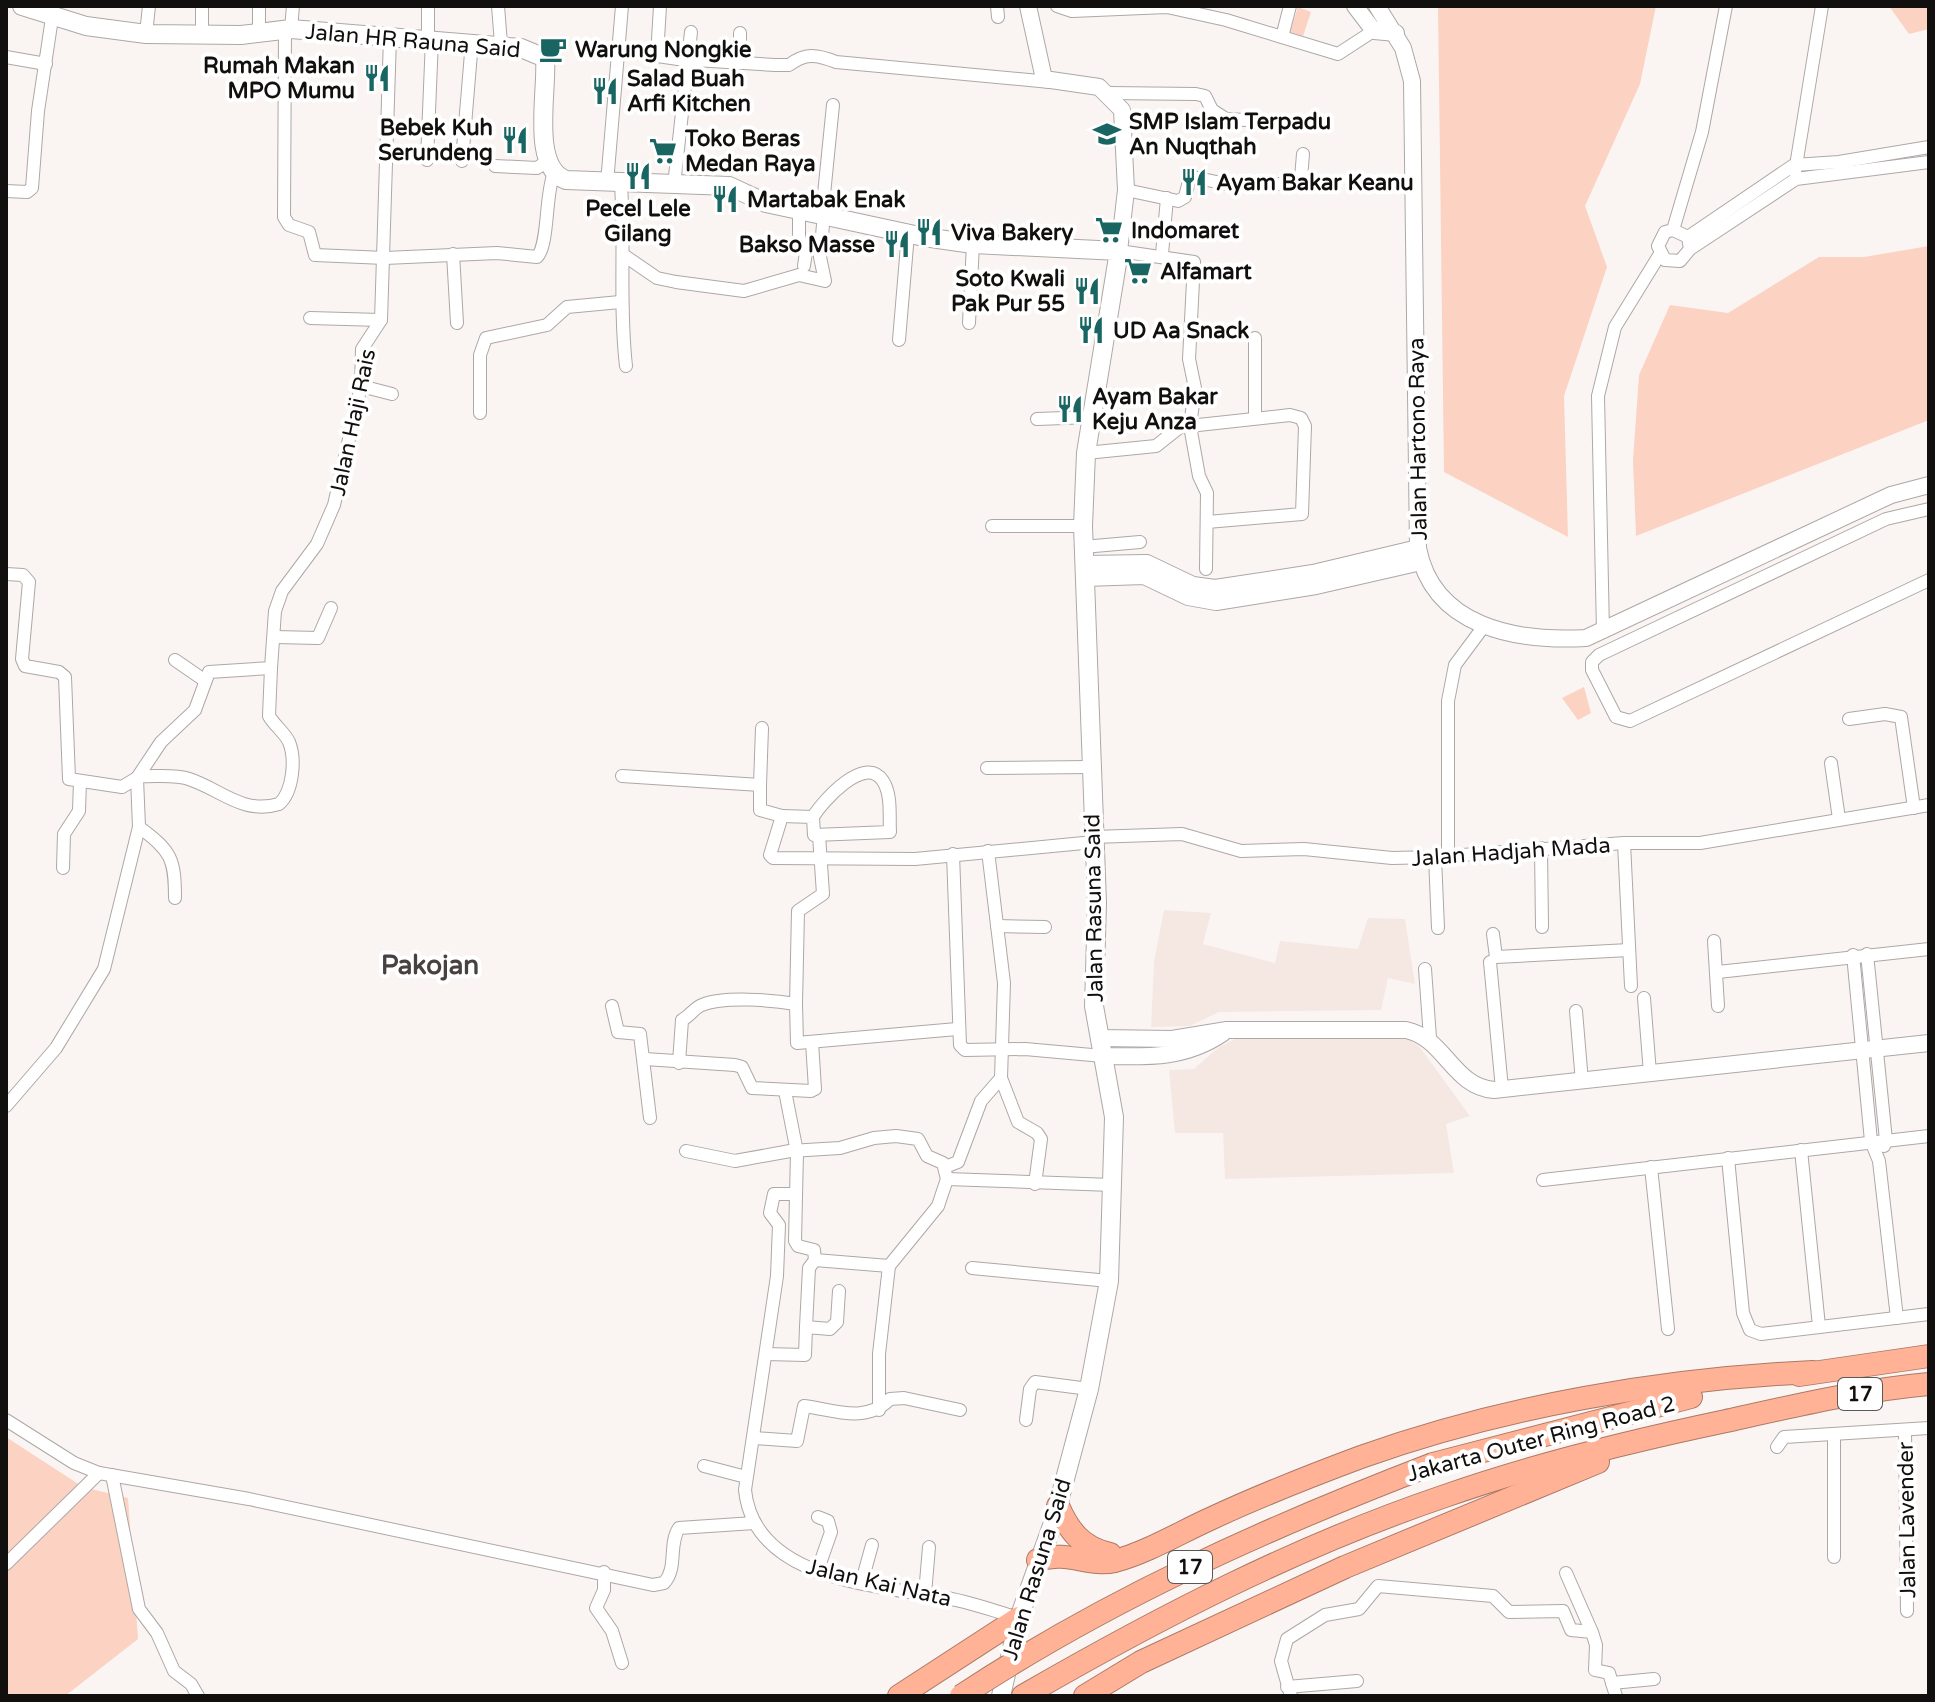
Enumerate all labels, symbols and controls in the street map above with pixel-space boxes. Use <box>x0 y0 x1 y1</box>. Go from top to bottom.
street label: Jalan HR Rauna Said <box>304 19 521 63</box>
cafe icon: Warung Nongkie <box>538 34 568 64</box>
place label: Warung Nongkie <box>575 37 752 63</box>
place label: Rumah Makan MPO Mumu <box>203 53 355 104</box>
restaurant icon: Rumah Makan MPO Mumu <box>362 63 392 93</box>
place label: Salad Buah Arfi Kitchen <box>627 66 751 117</box>
restaurant icon: Salad Buah Arfi Kitchen <box>590 76 620 106</box>
place label: SMP Islam Terpadu An Nuqthah <box>1129 109 1331 160</box>
place label: Bebek Kuh Serundeng <box>378 115 493 166</box>
school or university icon: SMP Islam Terpadu An Nuqthah <box>1092 119 1122 149</box>
restaurant icon: Bebek Kuh Serundeng <box>500 125 530 155</box>
place label: Toko Beras Medan Raya <box>684 126 816 177</box>
supermarket icon: Toko Beras Medan Raya <box>648 136 678 166</box>
restaurant icon: Pecel Lele Gilang <box>623 161 653 191</box>
restaurant icon: Ayam Bakar Keanu <box>1179 167 1209 197</box>
place label: Ayam Bakar Keanu <box>1216 170 1414 196</box>
restaurant icon: Martabak Enak <box>710 184 740 214</box>
place label: Martabak Enak <box>747 187 905 213</box>
place label: Pecel Lele Gilang <box>585 196 691 247</box>
supermarket icon: Indomaret <box>1094 215 1124 245</box>
restaurant icon: Viva Bakery <box>914 217 944 247</box>
place label: Indomaret <box>1131 218 1240 244</box>
place label: Viva Bakery <box>951 220 1073 246</box>
restaurant icon: Bakso Masse <box>882 229 912 259</box>
place label: Bakso Masse <box>739 232 875 258</box>
supermarket icon: Alfamart <box>1123 256 1153 286</box>
place label: Alfamart <box>1160 259 1252 285</box>
place label: Soto Kwali Pak Pur 55 <box>951 266 1065 317</box>
restaurant icon: Soto Kwali Pak Pur 55 <box>1072 276 1102 306</box>
restaurant icon: UD Aa Snack <box>1076 315 1106 345</box>
place label: UD Aa Snack <box>1113 318 1249 344</box>
street label: Jalan Hartono Raya <box>1403 337 1433 541</box>
street label: Jalan Haji Rais <box>325 346 381 498</box>
place label: Ayam Bakar Keju Anza <box>1092 384 1218 435</box>
restaurant icon: Ayam Bakar Keju Anza <box>1055 394 1085 424</box>
street label: Jalan Rasuna Said <box>1079 814 1109 1002</box>
street label: Jalan Hadjah Mada <box>1411 832 1611 872</box>
district label: Pakojan <box>381 950 479 981</box>
road number: 17 <box>1838 1378 1882 1410</box>
street label: Jakarta Outer Ring Road 2 <box>1404 1391 1678 1487</box>
street label: Jalan Lavender <box>1893 1441 1921 1598</box>
street label: Jalan Rasuna Said <box>997 1475 1077 1663</box>
road number: 17 <box>1168 1551 1212 1583</box>
street label: Jalan Kai Nata <box>804 1554 954 1612</box>

